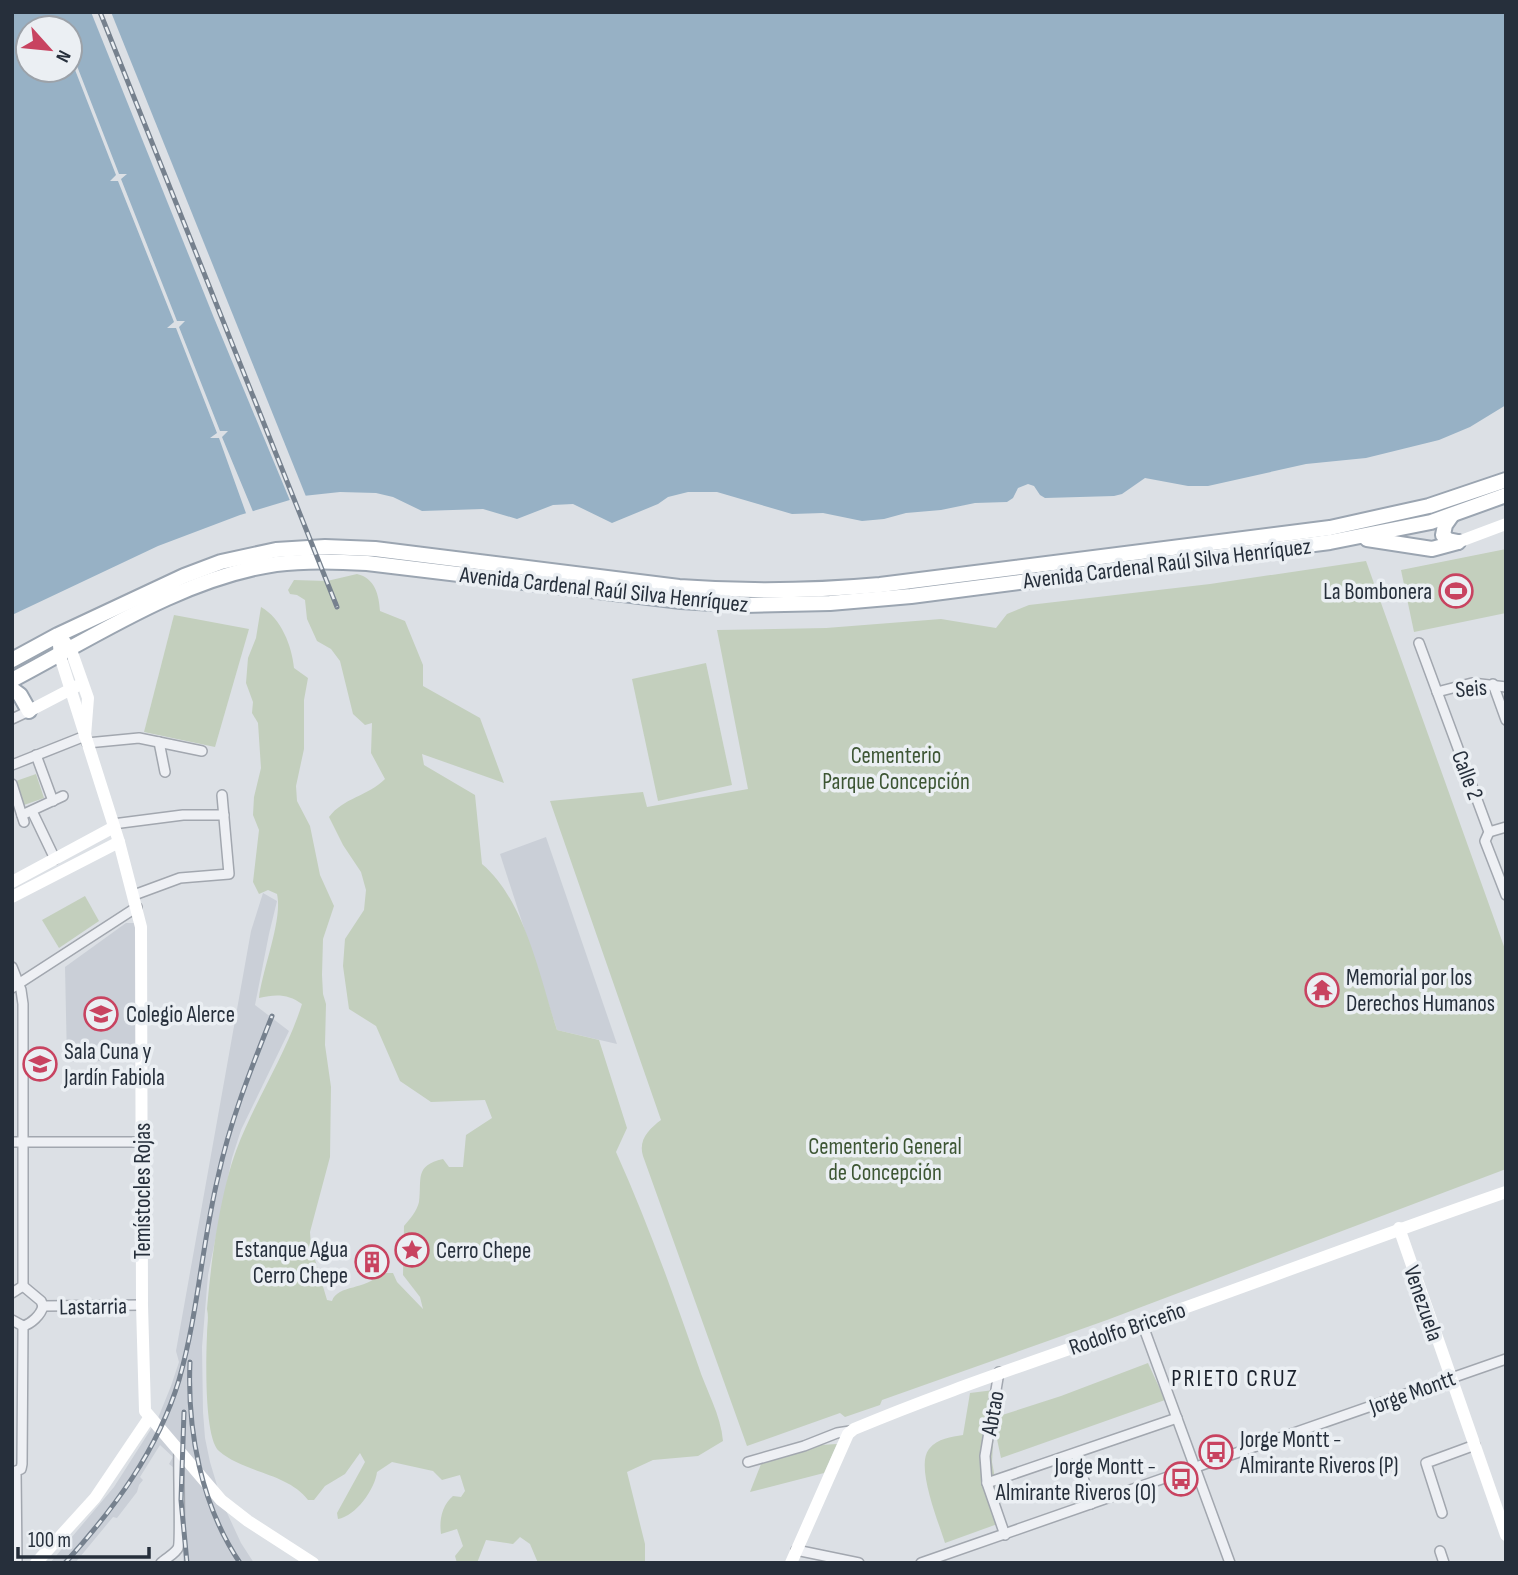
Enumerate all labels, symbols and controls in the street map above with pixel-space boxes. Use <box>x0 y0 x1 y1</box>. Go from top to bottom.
north arrow <box>14 14 84 84</box>
text: N <box>50 46 75 66</box>
street label: Avenida Cardenal Raúl Silva Henríquez <box>1021 532 1313 596</box>
street label: Avenida Cardenal Raúl Silva Henríquez <box>457 561 749 619</box>
sports icon: La Bombonera <box>1437 572 1475 610</box>
place label: La Bombonera <box>1323 578 1432 606</box>
street label: Seis <box>1454 674 1488 704</box>
park label: Cementerio Parque Concepción <box>822 742 970 796</box>
street label: Calle 2 <box>1445 747 1489 804</box>
place label: Memorial por los Derechos Humanos <box>1346 964 1495 1018</box>
temple icon: Memorial por los Derechos Humanos <box>1303 971 1341 1009</box>
school or university icon: Colegio Alerce <box>82 995 120 1033</box>
place label: Colegio Alerce <box>126 1001 235 1029</box>
place label: Sala Cuna y Jardín Fabiola <box>63 1038 165 1092</box>
school or university icon: Sala Cuna y Jardín Fabiola <box>21 1045 59 1083</box>
street label: Temístocles Rojas <box>129 1123 157 1259</box>
park label: Cementerio General de Concepción <box>808 1133 962 1187</box>
place icon: Cerro Chepe <box>393 1231 431 1269</box>
place label: Estanque Agua Cerro Chepe <box>235 1236 348 1290</box>
place label: Cerro Chepe <box>436 1237 531 1265</box>
building icon: Estanque Agua Cerro Chepe <box>353 1243 391 1281</box>
street label: Venezuela <box>1397 1262 1449 1345</box>
street label: Lastarria <box>59 1292 127 1322</box>
street label: Rodolfo Briceño <box>1065 1296 1189 1362</box>
district label: PRIETO CRUZ <box>1171 1364 1299 1393</box>
street label: Jorge Montt <box>1365 1364 1459 1422</box>
street label: Abtao <box>975 1389 1011 1439</box>
place label: Jorge Montt - Almirante Riveros (P) <box>1239 1426 1399 1480</box>
bus stop icon: Jorge Montt - Almirante Riveros (P) <box>1197 1433 1235 1471</box>
place label: Jorge Montt - Almirante Riveros (O) <box>995 1453 1156 1507</box>
bus stop icon: Jorge Montt - Almirante Riveros (O) <box>1162 1460 1200 1498</box>
scale bar <box>18 1516 149 1560</box>
text: 100 m <box>28 1528 71 1553</box>

